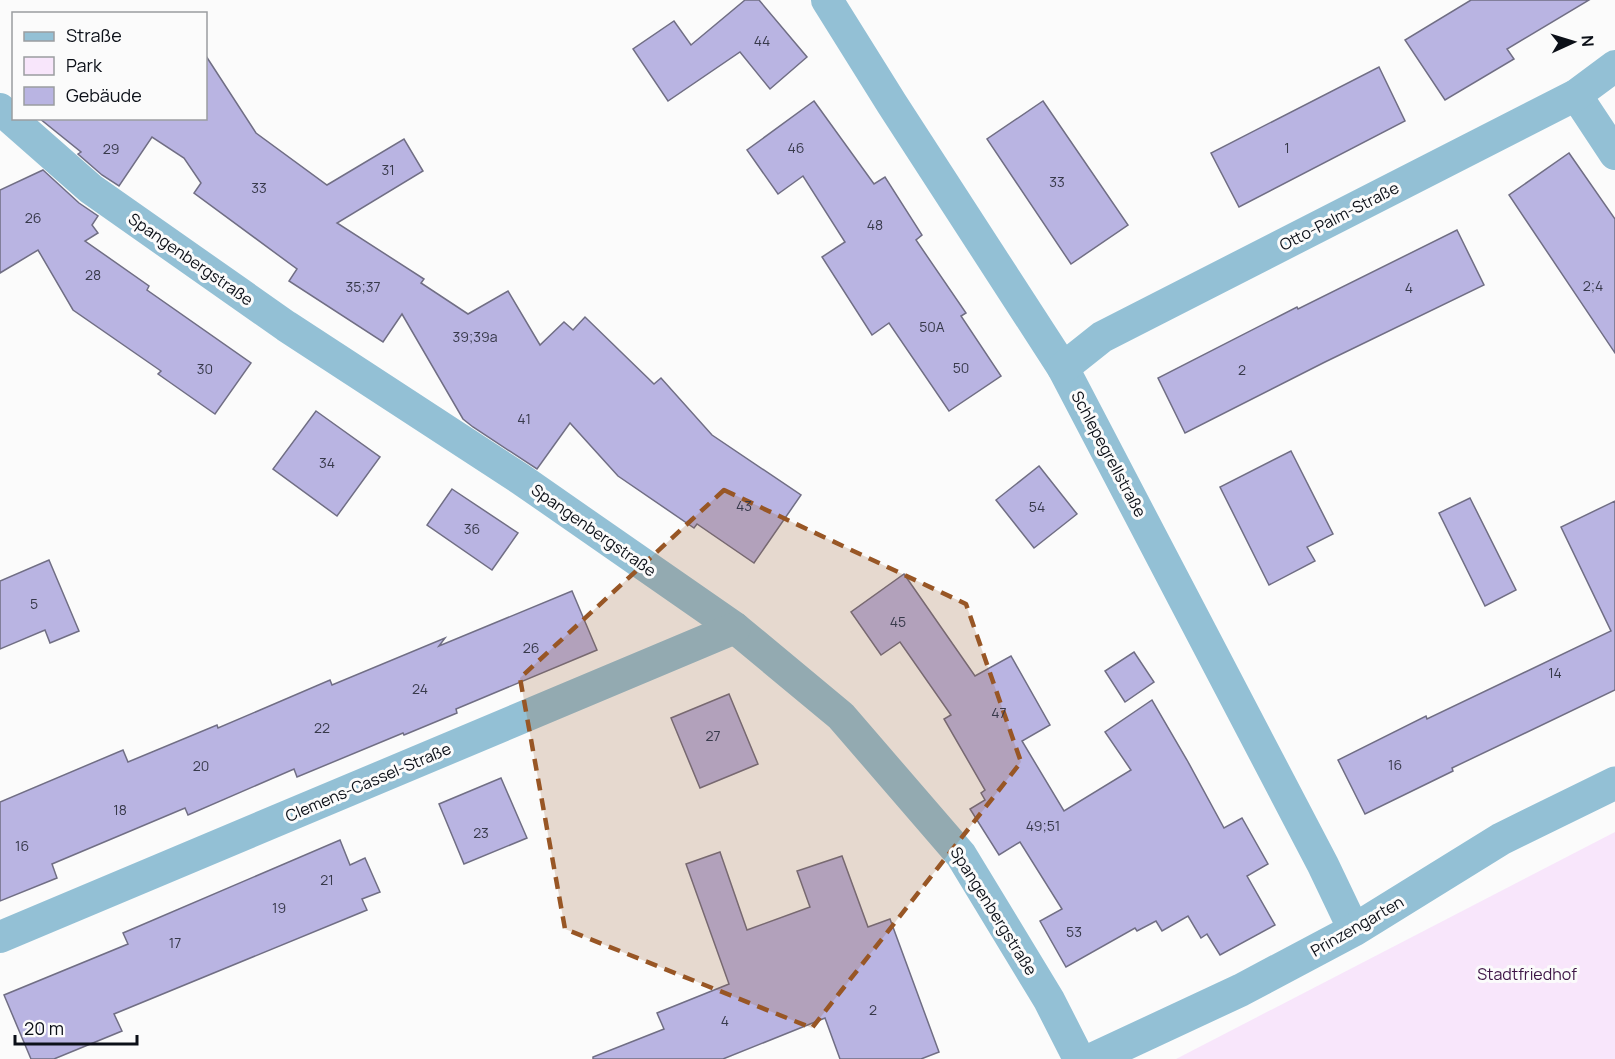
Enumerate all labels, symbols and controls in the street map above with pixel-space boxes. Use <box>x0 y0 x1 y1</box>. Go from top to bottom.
legend <box>12 12 207 120</box>
north arrow <box>1543 12 1603 72</box>
text: Straße <box>66 23 122 47</box>
house number: 44 <box>754 31 770 50</box>
text: N <box>1577 34 1599 47</box>
text: Park <box>66 53 103 77</box>
text: Gebäude <box>66 83 142 107</box>
house number: 46 <box>788 138 804 157</box>
house number: 1 <box>1284 138 1290 157</box>
house number: 29 <box>103 139 119 158</box>
house number: 31 <box>381 160 395 179</box>
house number: 33 <box>1049 172 1065 191</box>
street label: Otto-Palm-Straße <box>1275 176 1403 256</box>
house number: 33 <box>251 178 267 197</box>
house number: 26 <box>25 208 41 227</box>
street label: Spangenbergstraße <box>124 208 258 310</box>
house number: 48 <box>867 215 883 234</box>
house number: 28 <box>85 265 101 284</box>
house number: 2;4 <box>1583 276 1603 295</box>
house number: 35;37 <box>346 277 380 296</box>
house number: 4 <box>1405 278 1413 297</box>
house number: 50A <box>919 317 945 336</box>
house number: 39;39a <box>453 327 497 346</box>
house number: 50 <box>953 358 969 377</box>
house number: 30 <box>197 359 213 378</box>
house number: 2 <box>1238 360 1246 379</box>
street label: Schlepegrellstraße <box>1066 387 1152 521</box>
house number: 41 <box>517 409 531 428</box>
house number: 34 <box>319 453 335 472</box>
street label: Spangenbergstraße <box>527 479 661 581</box>
house number: 43 <box>736 496 752 515</box>
house number: 54 <box>1029 497 1045 516</box>
house number: 36 <box>464 519 480 538</box>
house number: 5 <box>30 594 38 613</box>
house number: 45 <box>890 612 906 631</box>
house number: 26 <box>523 638 539 657</box>
house number: 14 <box>1548 663 1562 682</box>
house number: 24 <box>412 679 428 698</box>
house number: 47 <box>991 703 1007 722</box>
house number: 22 <box>314 718 330 737</box>
house number: 27 <box>705 726 721 745</box>
street label: Clemens-Cassel-Straße <box>282 737 454 827</box>
house number: 16 <box>1388 755 1402 774</box>
house number: 20 <box>193 756 209 775</box>
house number: 18 <box>113 800 127 819</box>
house number: 49;51 <box>1026 816 1060 835</box>
house number: 23 <box>473 823 489 842</box>
house number: 16 <box>15 836 29 855</box>
street label: Spangenbergstraße <box>946 843 1042 979</box>
house number: 21 <box>320 870 334 889</box>
street label: Prinzengarten <box>1306 890 1408 962</box>
house number: 19 <box>272 898 286 917</box>
house number: 53 <box>1066 922 1082 941</box>
house number: 17 <box>169 933 181 952</box>
park label: Stadtfriedhof <box>1477 963 1577 985</box>
house number: 2 <box>869 1000 877 1019</box>
scale bar <box>15 1008 136 1046</box>
house number: 4 <box>721 1011 729 1030</box>
text: 20 m <box>24 1016 64 1040</box>

